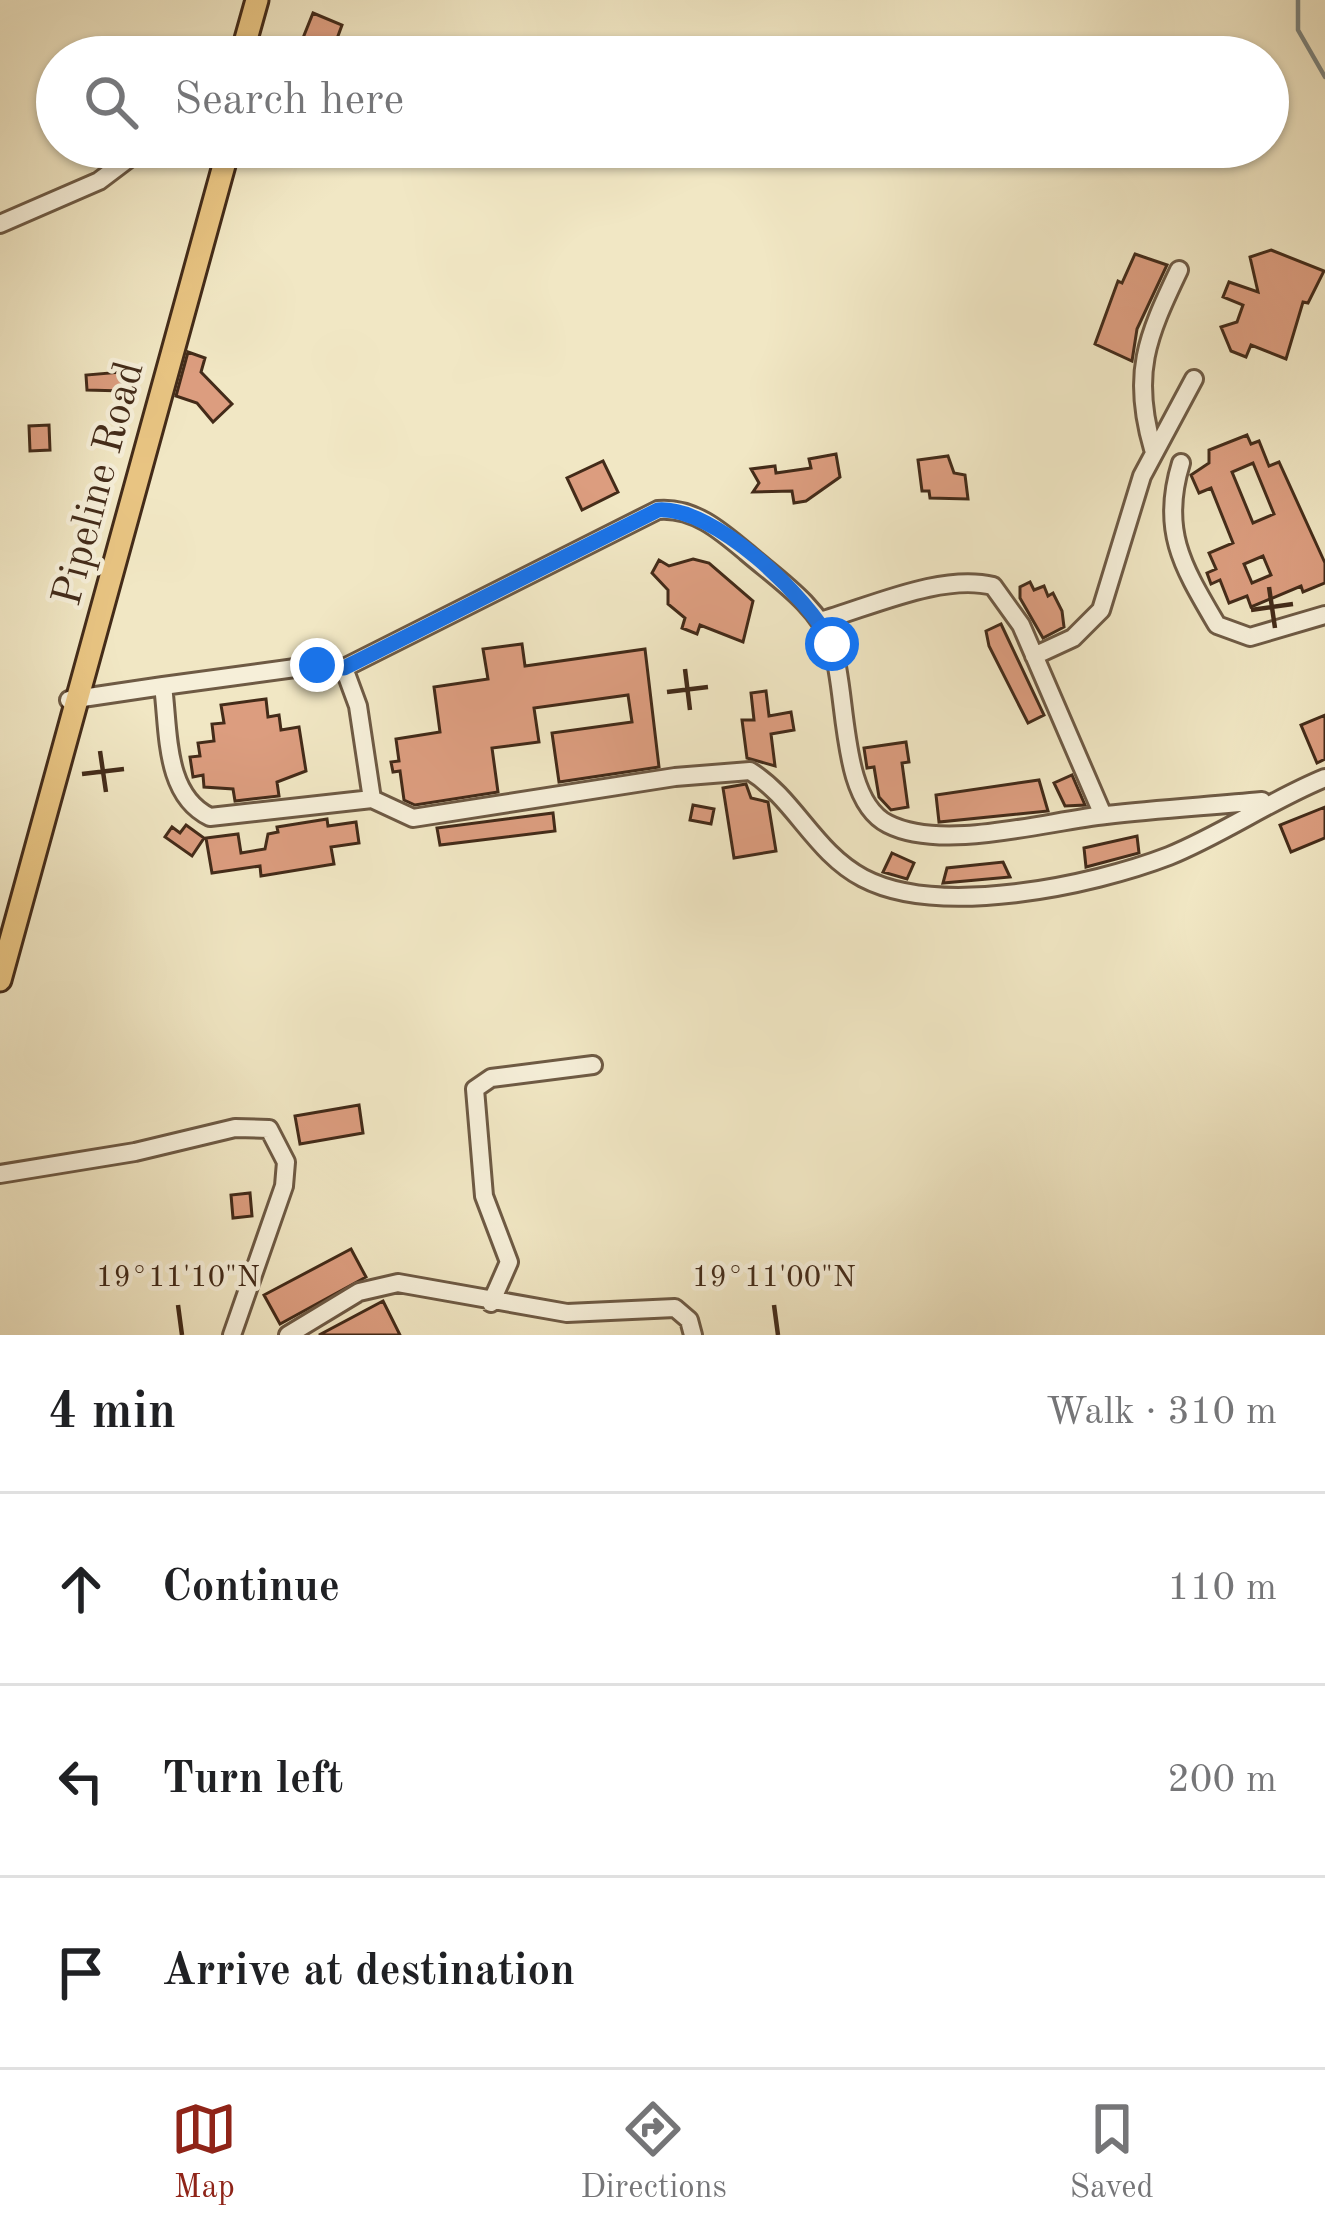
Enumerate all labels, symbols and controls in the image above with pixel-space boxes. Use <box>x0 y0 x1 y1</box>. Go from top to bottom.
search box <box>36 36 1289 168</box>
icon: search <box>78 69 144 135</box>
text: Search here <box>174 79 404 124</box>
street label: Pipeline Road <box>47 357 153 611</box>
route start <box>805 617 859 671</box>
route end <box>290 638 344 692</box>
text: 19°11'10"N <box>96 1263 260 1293</box>
text: 19°11'00"N <box>692 1263 856 1293</box>
text: 4 min <box>48 1388 176 1439</box>
text: Walk · 310 m <box>1046 1393 1277 1432</box>
icon: ahead <box>48 1556 114 1622</box>
text: Continue <box>162 1566 340 1611</box>
text: 110 m <box>1167 1569 1277 1608</box>
icon: left <box>48 1748 114 1814</box>
text: Turn left <box>162 1758 343 1803</box>
text: 200 m <box>1167 1761 1277 1800</box>
icon: arrive <box>48 1940 114 2006</box>
text: Arrive at destination <box>162 1950 575 1995</box>
tab: Map <box>171 2096 237 2209</box>
tab: Directions <box>580 2096 727 2209</box>
tab: Saved <box>1070 2096 1154 2209</box>

